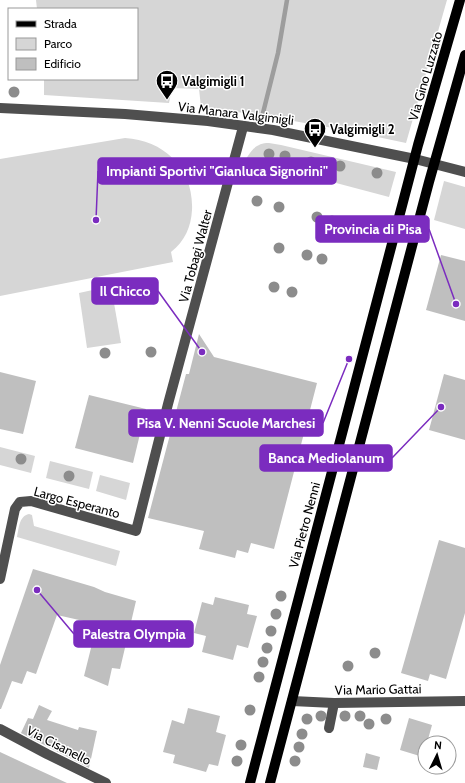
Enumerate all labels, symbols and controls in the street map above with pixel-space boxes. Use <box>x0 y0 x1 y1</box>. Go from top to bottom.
legend <box>8 8 138 80</box>
text: Strada <box>44 16 77 31</box>
street label: Via Gino Luzzato <box>405 29 445 123</box>
text: Parco <box>44 36 72 51</box>
text: Edificio <box>44 56 81 71</box>
bus stop icon: Valgimigli 1 <box>154 68 180 101</box>
place label: Valgimigli 1 <box>182 73 245 89</box>
street label: Via Manara Valgimigli <box>177 98 295 128</box>
bus stop icon: Valgimigli 2 <box>302 116 328 149</box>
place label: Valgimigli 2 <box>330 121 395 137</box>
callout: Impianti Sportivi "Gianluca Signorini" <box>98 158 336 184</box>
text: Impianti Sportivi "Gianluca Signorini" <box>106 162 328 180</box>
street label: Via Tobagi Walter <box>175 207 215 304</box>
callout: Provincia di Pisa <box>316 216 429 242</box>
text: Provincia di Pisa <box>324 220 422 238</box>
callout: Il Chicco <box>92 278 158 304</box>
text: Il Chicco <box>100 282 150 300</box>
callout: Pisa V. Nenni Scuole Marchesi <box>129 410 323 436</box>
text: Pisa V. Nenni Scuole Marchesi <box>137 414 315 432</box>
callout: Banca Mediolanum <box>260 445 392 471</box>
text: Banca Mediolanum <box>268 449 384 467</box>
street label: Via Pietro Nenni <box>285 480 323 570</box>
street label: Largo Esperanto <box>32 483 122 521</box>
callout: Palestra Olympia <box>74 621 193 647</box>
text: Palestra Olympia <box>82 625 186 643</box>
street label: Via Mario Gattai <box>335 680 421 698</box>
street label: Via Cisanello <box>24 722 94 768</box>
north arrow <box>417 735 457 775</box>
text: N <box>433 738 442 752</box>

